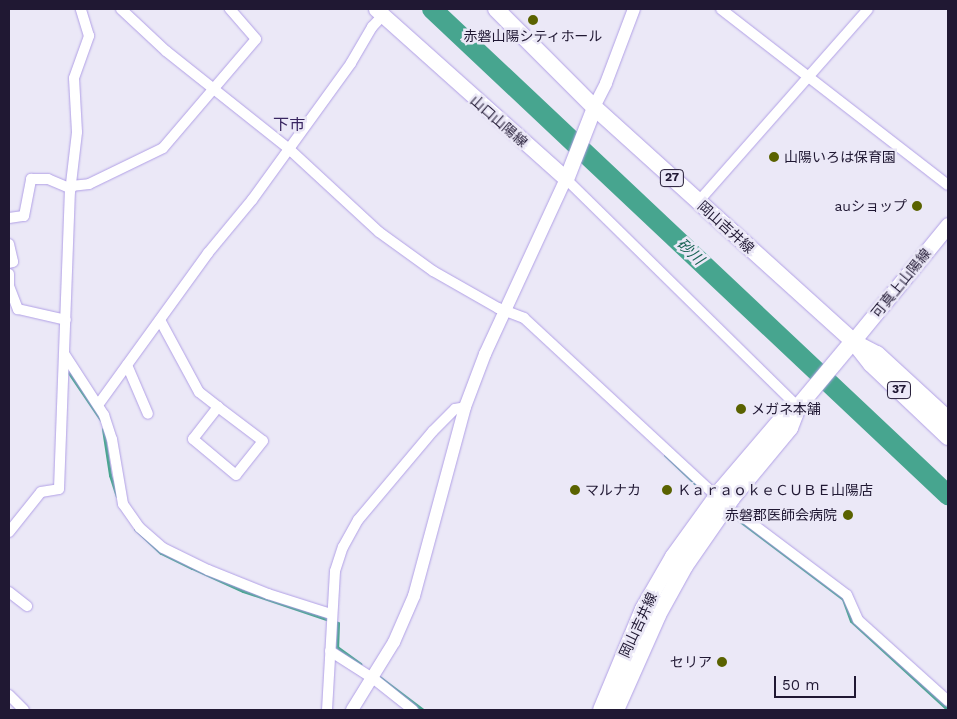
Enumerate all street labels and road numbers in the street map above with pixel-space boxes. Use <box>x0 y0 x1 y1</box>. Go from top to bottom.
street label: 山口山陽線 <box>467 92 531 150</box>
road number: 27 <box>660 168 684 188</box>
street label: 岡山吉井線 <box>694 197 758 257</box>
street label: 可真上山陽線 <box>868 245 934 321</box>
road number: 37 <box>886 380 912 400</box>
street label: 岡山吉井線 <box>616 590 660 660</box>

